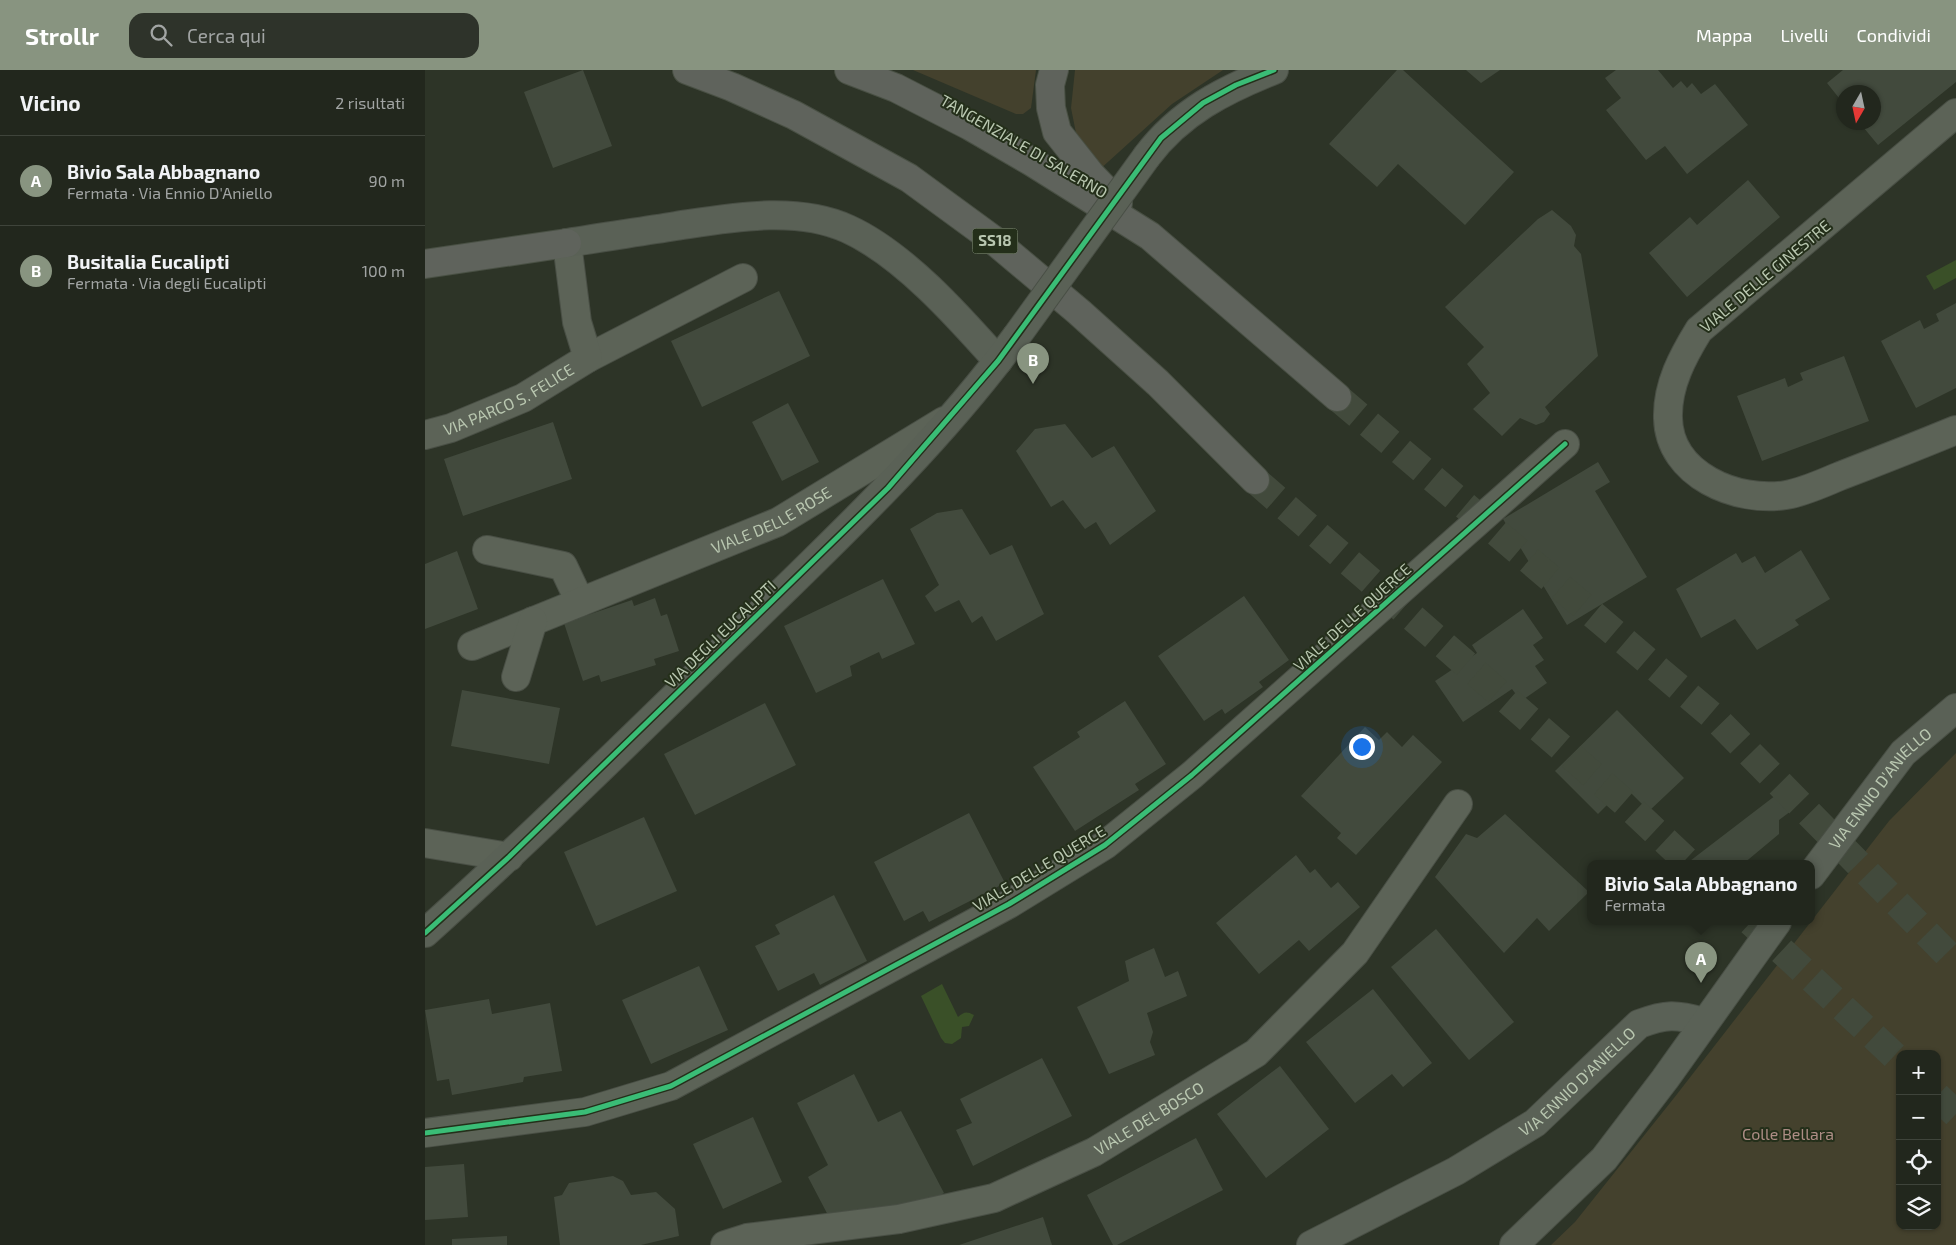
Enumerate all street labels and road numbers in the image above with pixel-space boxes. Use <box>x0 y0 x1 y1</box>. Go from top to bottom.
street label: TANGENZIALE DI SALERNO <box>937 90 1111 201</box>
street label: VIALE DELLE GINESTRE <box>1695 215 1834 336</box>
road number: SS18 <box>973 228 1017 254</box>
street label: VIA PARCO S. FELICE <box>441 359 577 439</box>
street label: VIALE DELLE ROSE <box>708 482 835 557</box>
street label: VIALE DELLE QUERCE <box>1289 559 1415 675</box>
street label: VIA DEGLI EUCALIPTI <box>660 576 779 691</box>
street label: VIA ENNIO D'ANIELLO <box>1824 723 1935 852</box>
street label: VIALE DELLE QUERCE <box>969 820 1109 916</box>
street label: VIA ENNIO D'ANIELLO <box>1515 1023 1639 1140</box>
street label: VIALE DEL BOSCO <box>1090 1077 1207 1159</box>

